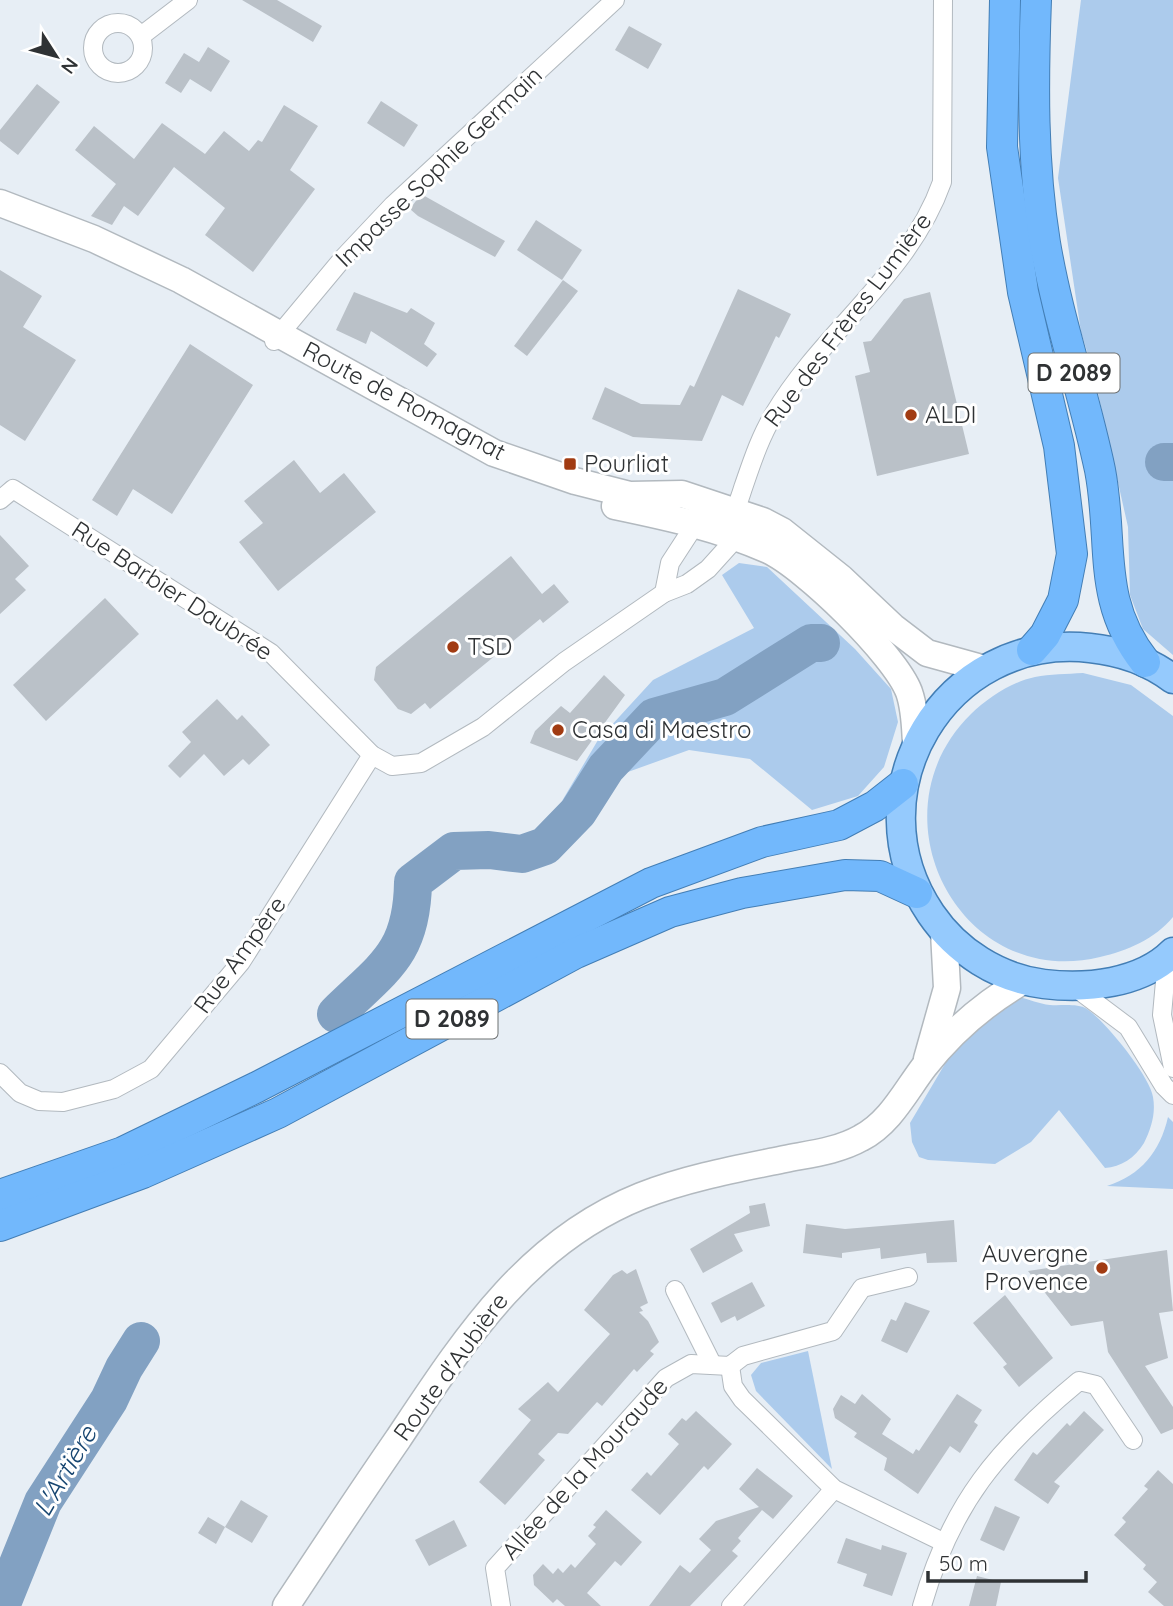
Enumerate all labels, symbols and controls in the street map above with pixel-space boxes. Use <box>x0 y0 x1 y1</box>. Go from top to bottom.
north arrow <box>21 21 91 91</box>
text: N <box>56 53 84 79</box>
street label: Impasse Sophie Germain <box>329 60 548 273</box>
street label: Rue des Frères Lumière <box>757 206 938 432</box>
street label: Route de Romagnat <box>298 334 511 466</box>
road number: D 2089 <box>1028 354 1120 392</box>
place label: ALDI <box>925 399 977 429</box>
marker: ALDI <box>903 407 919 423</box>
place label: Pourliat <box>584 448 669 478</box>
marker: Pourliat <box>562 456 578 472</box>
street label: Rue Barbier Daubrée <box>66 514 279 666</box>
place label: TSD <box>467 631 512 661</box>
marker: TSD <box>445 639 461 655</box>
place label: Casa di Maestro <box>572 714 752 744</box>
marker: Casa di Maestro <box>550 722 566 738</box>
street label: Rue Ampère <box>187 890 292 1019</box>
road number: D 2089 <box>406 1000 498 1038</box>
place label: Auvergne Provence <box>982 1238 1088 1296</box>
marker: Auvergne Provence <box>1094 1260 1110 1276</box>
street label: Route d'Aubière <box>386 1286 514 1446</box>
street label: Allée de la Mouraude <box>495 1371 674 1565</box>
water label: L'Artière <box>26 1419 104 1522</box>
scale bar <box>928 1540 1086 1584</box>
text: 50 m <box>939 1550 988 1576</box>

